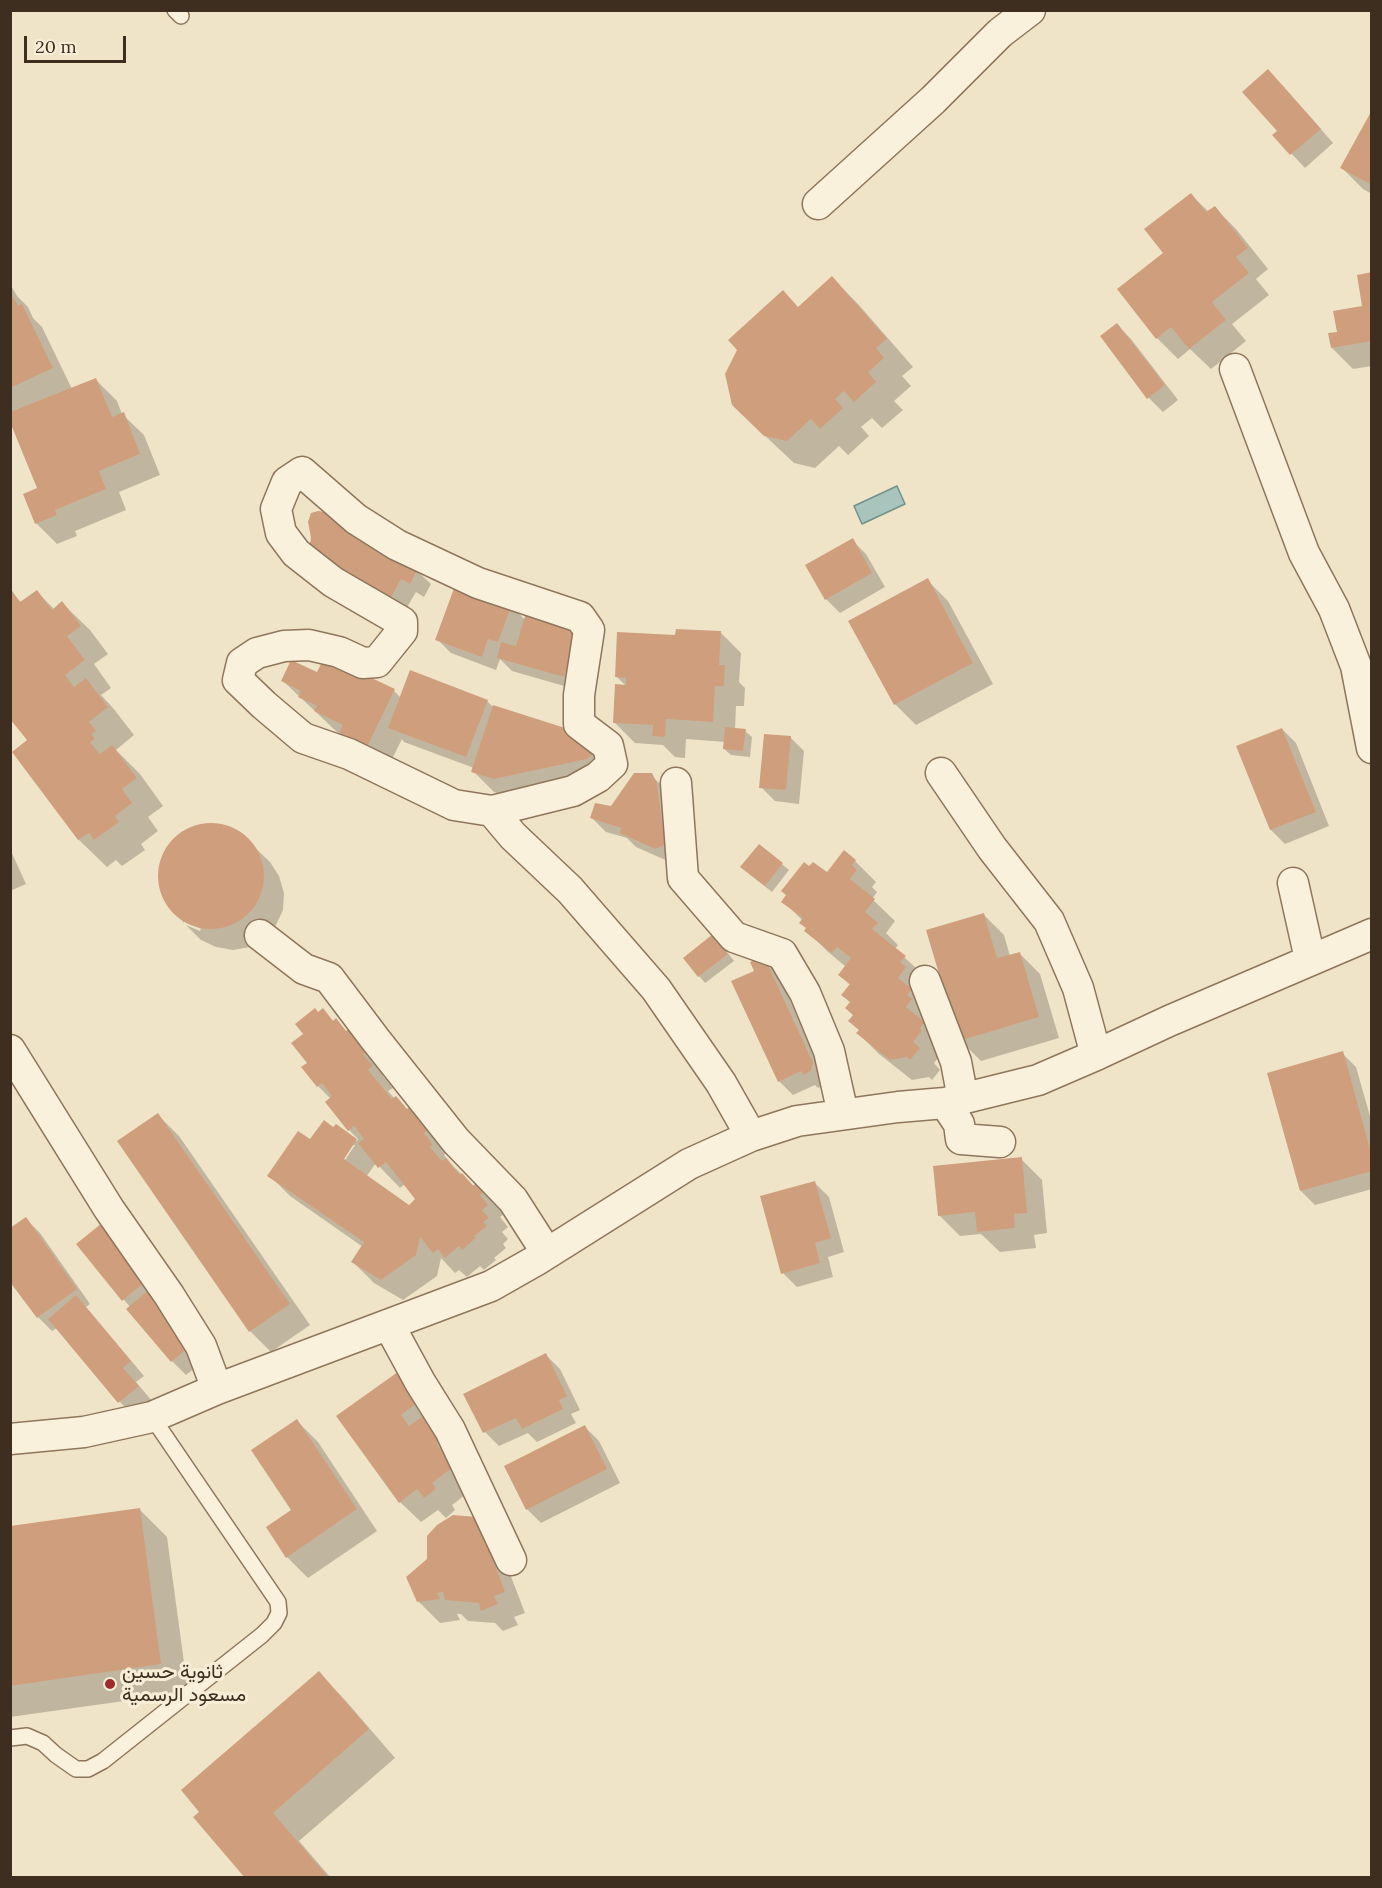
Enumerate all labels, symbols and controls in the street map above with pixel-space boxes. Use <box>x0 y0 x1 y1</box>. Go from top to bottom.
scale bar <box>27 24 129 62</box>
text: 20 m <box>35 35 77 58</box>
place label: ثانوية حسين مسعود الرسمية <box>122 1660 246 1707</box>
marker: ثانوية حسين مسعود الرسمية <box>103 1677 117 1691</box>

